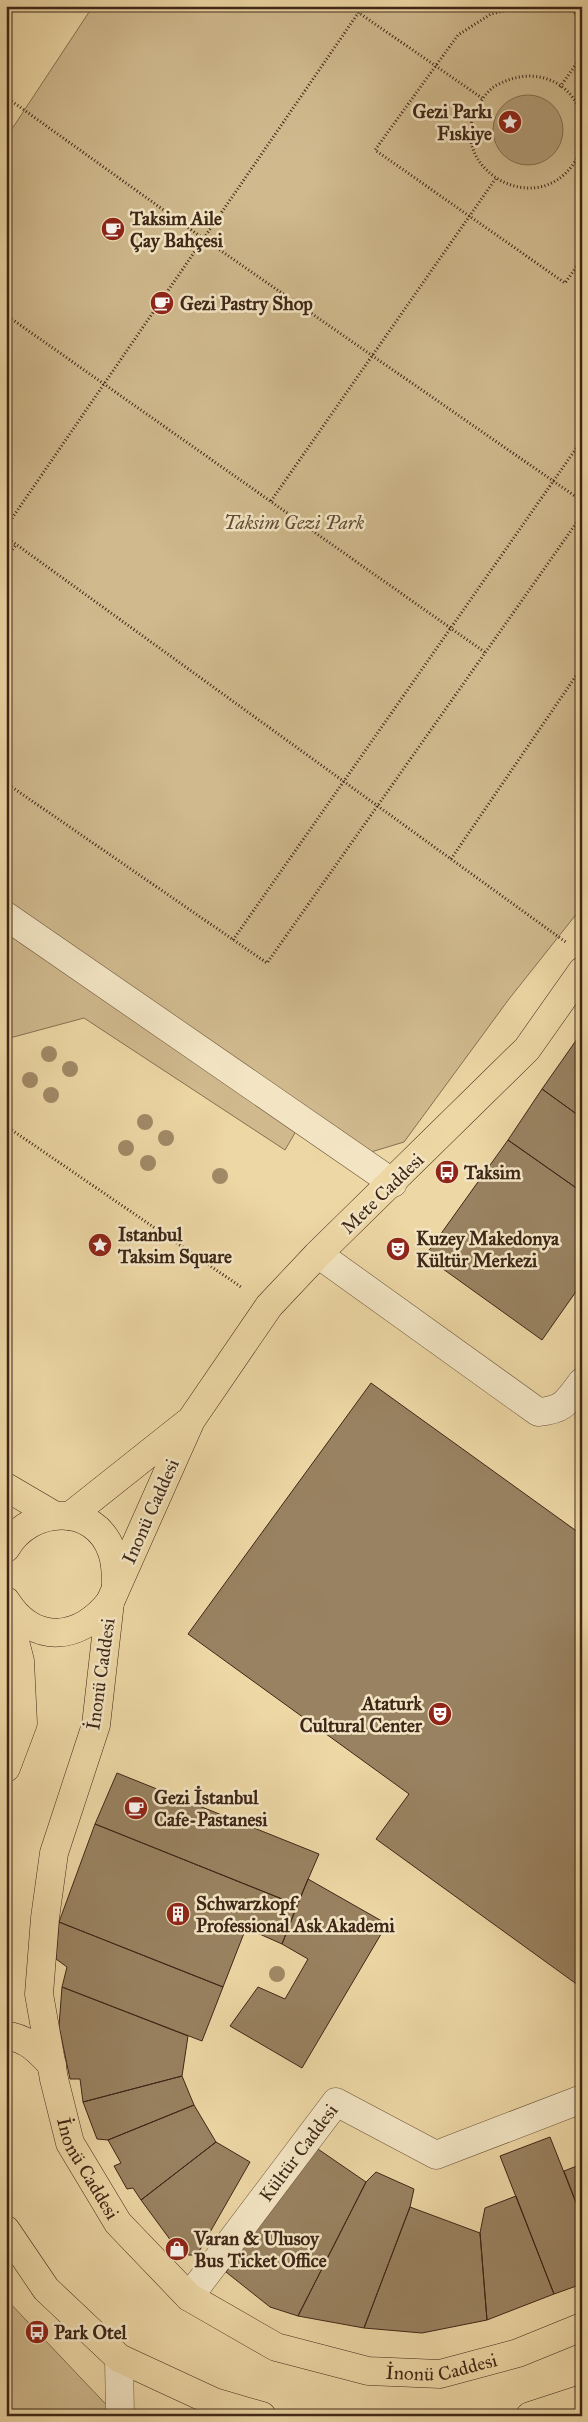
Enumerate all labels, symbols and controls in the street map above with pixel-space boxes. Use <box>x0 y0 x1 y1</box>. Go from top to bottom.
place label: Gezi Parkı Fıskiye <box>413 100 493 146</box>
place icon: Gezi Parkı Fıskiye <box>497 109 523 135</box>
place label: Taksim Aile Çay Bahçesi <box>129 207 224 253</box>
cafe icon: Taksim Aile Çay Bahçesi <box>100 216 126 242</box>
cafe icon: Gezi Pastry Shop <box>149 290 175 316</box>
place label: Gezi Pastry Shop <box>180 292 313 316</box>
park label: Taksim Gezi Park <box>224 511 365 534</box>
street label: Mete Caddesi <box>336 1148 429 1239</box>
bus stop icon: Taksim <box>434 1159 460 1185</box>
place label: Taksim <box>463 1161 521 1184</box>
place label: Istanbul Taksim Square <box>117 1223 232 1269</box>
place label: Kuzey Makedonya Kültür Merkezi <box>416 1227 560 1272</box>
place icon: Istanbul Taksim Square <box>87 1232 113 1258</box>
theatre icon: Kuzey Makedonya Kültür Merkezi <box>385 1236 411 1262</box>
street label: Inonü Caddesi <box>117 1455 184 1567</box>
street label: İnonü Caddesi <box>81 1617 120 1731</box>
place label: Ataturk Cultural Center <box>300 1692 423 1737</box>
theatre icon: Ataturk Cultural Center <box>427 1701 453 1727</box>
place label: Gezi İstanbul Cafe-Pastanesi <box>154 1785 268 1831</box>
cafe icon: Gezi İstanbul Cafe-Pastanesi <box>123 1795 149 1821</box>
place label: Schwarzkopf Professional Ask Akademi <box>196 1892 395 1937</box>
building icon: Schwarzkopf Professional Ask Akademi <box>165 1901 191 1927</box>
street label: Kültür Caddesi <box>254 2099 343 2206</box>
street label: İnonü Caddesi <box>52 2115 124 2224</box>
place label: Varan & Ulusoy Bus Ticket Office <box>193 2227 327 2272</box>
shop icon: Varan & Ulusoy Bus Ticket Office <box>164 2236 190 2262</box>
bus stop icon: Park Otel <box>24 2319 50 2345</box>
place label: Park Otel <box>54 2321 128 2344</box>
street label: İnonü Caddesi <box>385 2348 500 2386</box>

